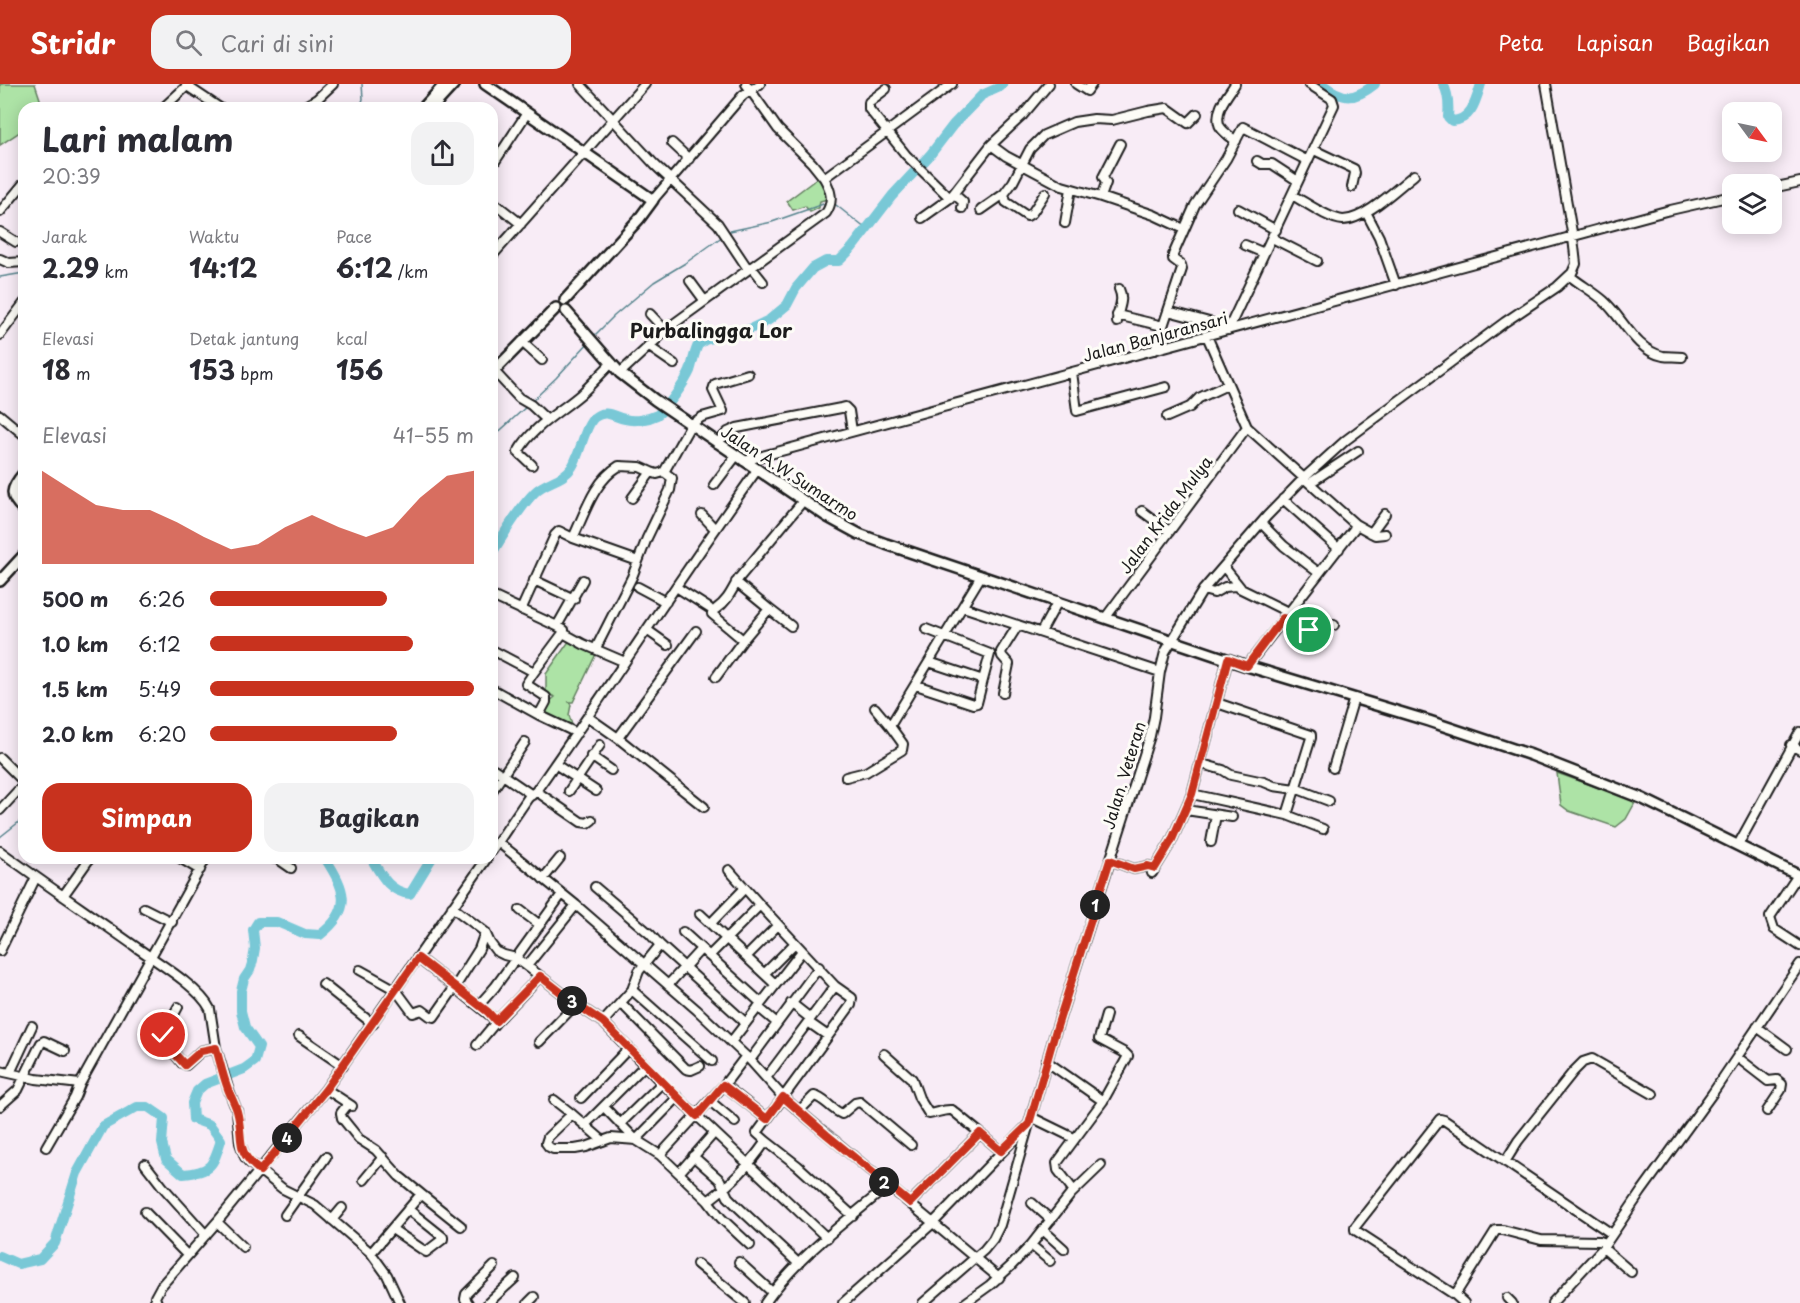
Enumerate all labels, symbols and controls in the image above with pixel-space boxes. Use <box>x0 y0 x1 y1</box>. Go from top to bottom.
search box <box>151 15 571 69</box>
text: Stridr <box>30 21 115 64</box>
icon: search <box>172 26 205 59</box>
text: Cari di sini <box>220 26 334 59</box>
text: Peta <box>1498 26 1543 58</box>
text: Lapisan <box>1576 26 1654 58</box>
text: Bagikan <box>1687 26 1770 58</box>
north arrow <box>1722 102 1782 162</box>
map controls <box>1722 102 1782 234</box>
text: Lari malam <box>42 113 234 163</box>
button: share <box>411 122 474 185</box>
text: 20:39 <box>42 161 101 191</box>
button: layers <box>1722 174 1782 234</box>
text: Jarak <box>42 224 87 248</box>
text: Waktu <box>189 224 239 248</box>
text: Pace <box>336 224 372 248</box>
text: 2.29 <box>42 248 99 287</box>
text: 14:12 <box>189 248 258 287</box>
text: 6:12 <box>336 248 393 287</box>
text: km <box>99 259 129 283</box>
text: /km <box>393 259 428 283</box>
street label: Jalan Banjaransari <box>1080 305 1230 367</box>
district label: Purbalingga Lor <box>630 315 793 345</box>
text: Elevasi <box>42 326 94 350</box>
text: Detak jantung <box>189 326 299 350</box>
text: kcal <box>336 326 368 350</box>
text: 18 <box>42 350 71 389</box>
text: 153 <box>189 350 235 389</box>
text: 156 <box>336 350 383 389</box>
text: m <box>71 361 90 385</box>
text: bpm <box>235 361 274 385</box>
street label: Jalan A.W.Sumarmo <box>717 419 863 526</box>
text: Elevasi <box>42 420 107 450</box>
text: 41–55 m <box>393 420 474 450</box>
street label: Jalan Krida Mulya <box>1113 449 1218 578</box>
text: 500 m <box>42 584 109 614</box>
text: 6:26 <box>138 584 185 614</box>
pin <box>1283 604 1334 655</box>
icon: arrive <box>1292 613 1325 646</box>
text: 1.0 km <box>42 629 109 659</box>
text: 6:12 <box>138 629 181 659</box>
text: 1.5 km <box>42 674 108 704</box>
text: 5:49 <box>138 674 181 704</box>
street label: Jalan. Veteran <box>1095 718 1151 832</box>
text: 2.0 km <box>42 719 114 749</box>
text: 6:20 <box>138 719 186 749</box>
button: Simpan <box>42 783 252 852</box>
button: Bagikan <box>264 783 474 852</box>
pin: 1 <box>1080 890 1110 920</box>
text: 1 <box>1091 893 1099 917</box>
pin: 3 <box>557 986 587 1016</box>
text: 3 <box>567 989 577 1013</box>
pin <box>137 1009 188 1060</box>
icon: check <box>146 1018 179 1051</box>
pin: 4 <box>272 1123 302 1153</box>
text: 4 <box>282 1126 292 1150</box>
pin: 2 <box>869 1167 899 1197</box>
text: 2 <box>878 1170 890 1194</box>

